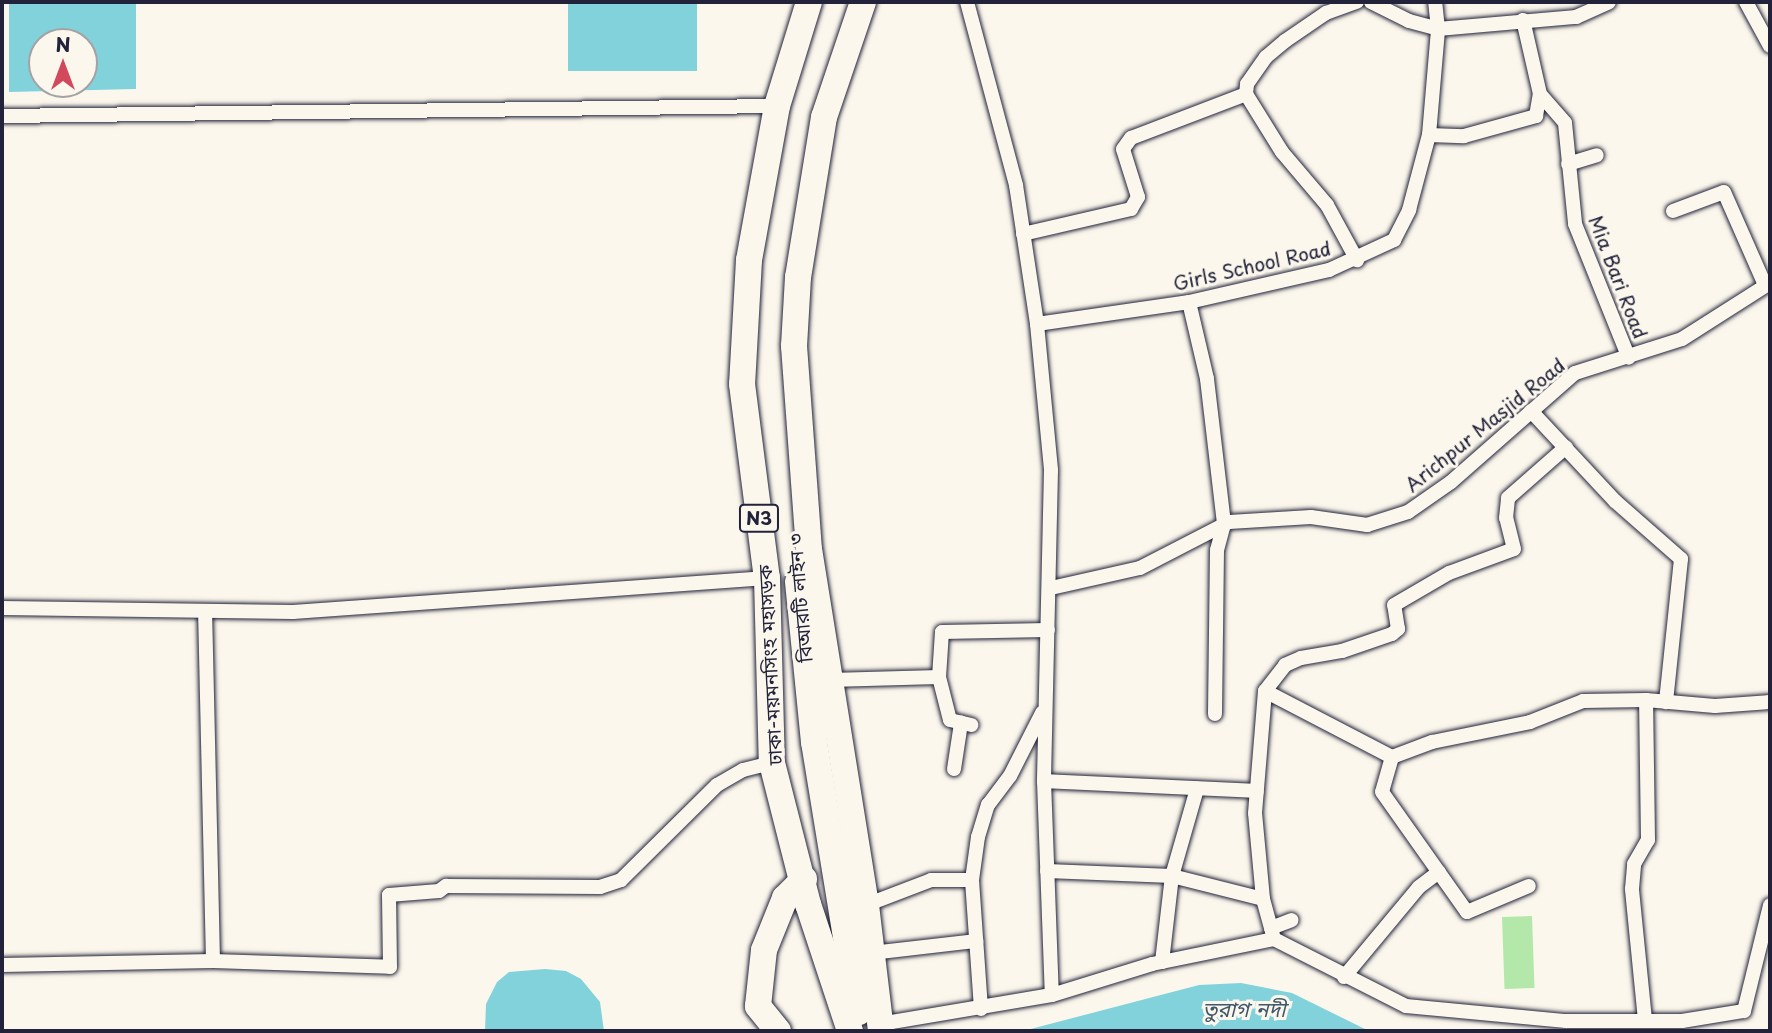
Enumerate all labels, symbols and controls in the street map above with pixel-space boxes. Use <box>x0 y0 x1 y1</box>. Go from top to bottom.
north arrow <box>28 28 98 98</box>
text: N <box>55 30 71 58</box>
street label: Mia Bari Road <box>1584 211 1652 343</box>
street label: Girls School Road <box>1171 237 1333 295</box>
street label: Arichpur Masjid Road <box>1401 354 1569 496</box>
road number: N3 <box>738 504 780 532</box>
street label: বিআরটি লাইন ৩ <box>783 533 817 663</box>
street label: ঢাকা-ময়মনসিংহ মহাসড়ক <box>753 564 787 766</box>
water label: তুরাগ নদী <box>1202 995 1286 1021</box>

